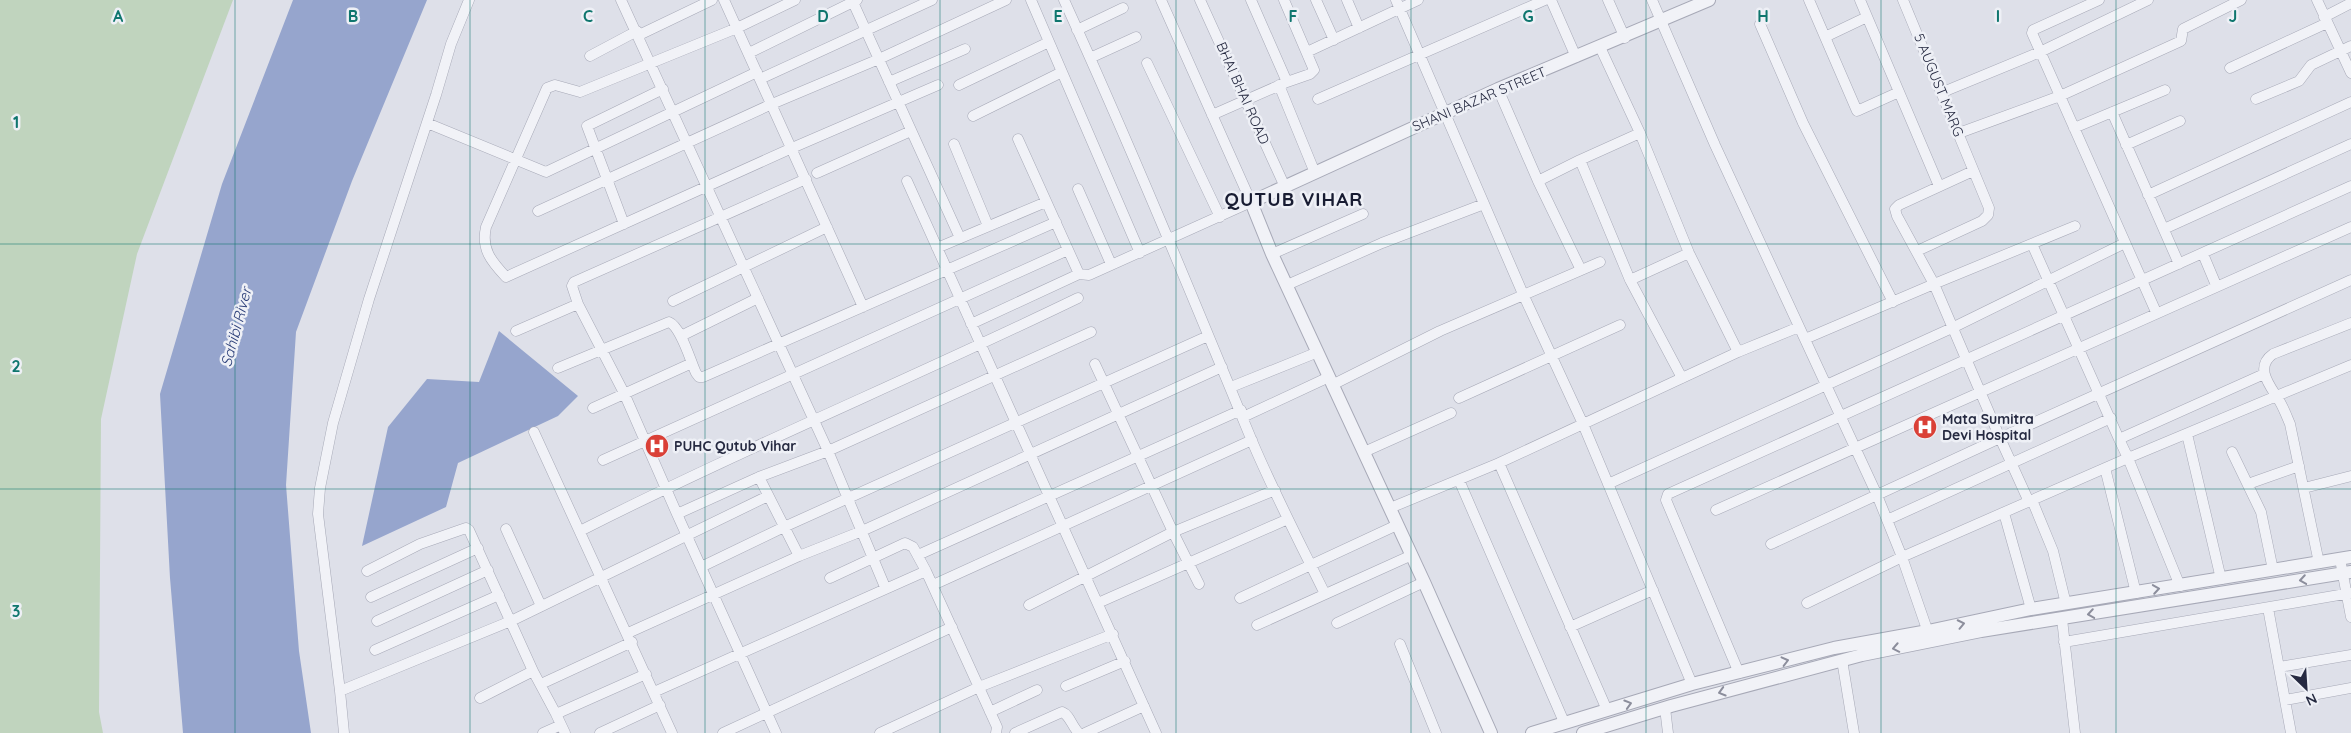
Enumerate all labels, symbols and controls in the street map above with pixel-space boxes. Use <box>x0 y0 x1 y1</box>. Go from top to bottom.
text: A <box>113 6 124 26</box>
text: B <box>348 6 358 26</box>
text: C <box>583 6 593 26</box>
text: D <box>817 6 829 26</box>
text: E <box>1053 6 1063 26</box>
text: F <box>1289 6 1298 26</box>
text: G <box>1522 6 1534 26</box>
text: H <box>1757 6 1769 26</box>
text: I <box>1996 6 2000 26</box>
text: J <box>2229 6 2237 26</box>
street label: 5 AUGUST MARG <box>1910 31 1968 139</box>
street label: BHAI BHAI ROAD <box>1212 39 1274 147</box>
street label: SHANI BAZAR STREET <box>1409 63 1549 135</box>
text: 1 <box>13 112 19 132</box>
district label: QUTUB VIHAR <box>1225 187 1363 211</box>
water label: Sahibi River <box>216 283 256 369</box>
text: 2 <box>11 356 21 376</box>
place label: Mata Sumitra Devi Hospital <box>1942 410 2034 444</box>
hospital icon: Mata Sumitra Devi Hospital <box>1912 414 1938 440</box>
hospital icon: PUHC Qutub Vihar <box>644 433 670 459</box>
place label: PUHC Qutub Vihar <box>674 437 796 455</box>
one-way arrow <box>2299 574 2307 584</box>
one-way arrow <box>2151 585 2160 595</box>
text: 3 <box>12 601 20 621</box>
one-way arrow <box>2086 608 2094 619</box>
one-way arrow <box>1957 619 1966 630</box>
one-way arrow <box>1892 642 1901 653</box>
one-way arrow <box>1781 656 1790 667</box>
north arrow <box>2281 663 2331 713</box>
one-way arrow <box>1717 686 1726 697</box>
text: N <box>2303 689 2320 710</box>
one-way arrow <box>1624 699 1632 709</box>

